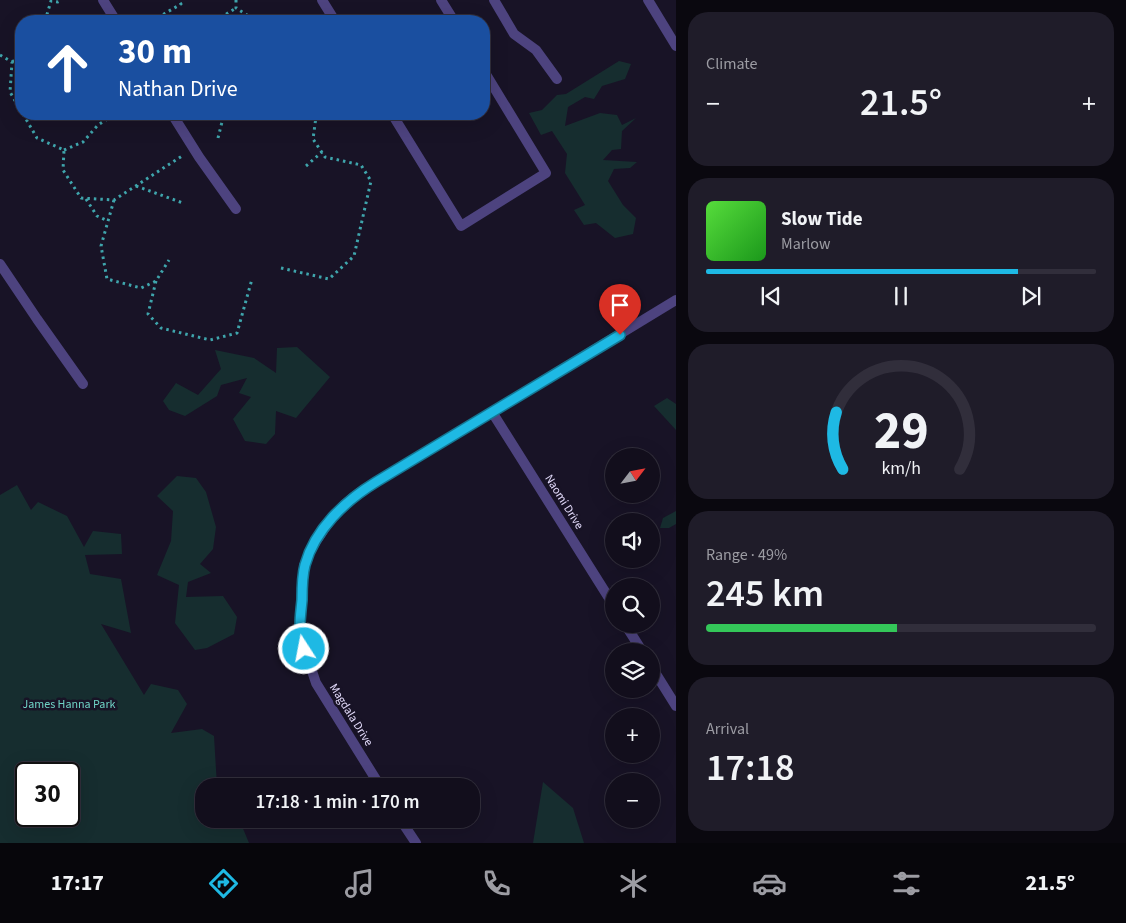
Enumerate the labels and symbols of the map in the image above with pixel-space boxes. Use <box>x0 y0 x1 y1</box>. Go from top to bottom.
pin <box>599 284 641 335</box>
north arrow <box>605 448 660 502</box>
street label: Naomi Drive <box>540 471 588 533</box>
position arrow <box>277 622 329 674</box>
street label: Magdala Drive <box>325 680 377 750</box>
park label: James Hanna Park <box>22 696 116 713</box>
speed limit sign: 30 <box>15 762 80 827</box>

